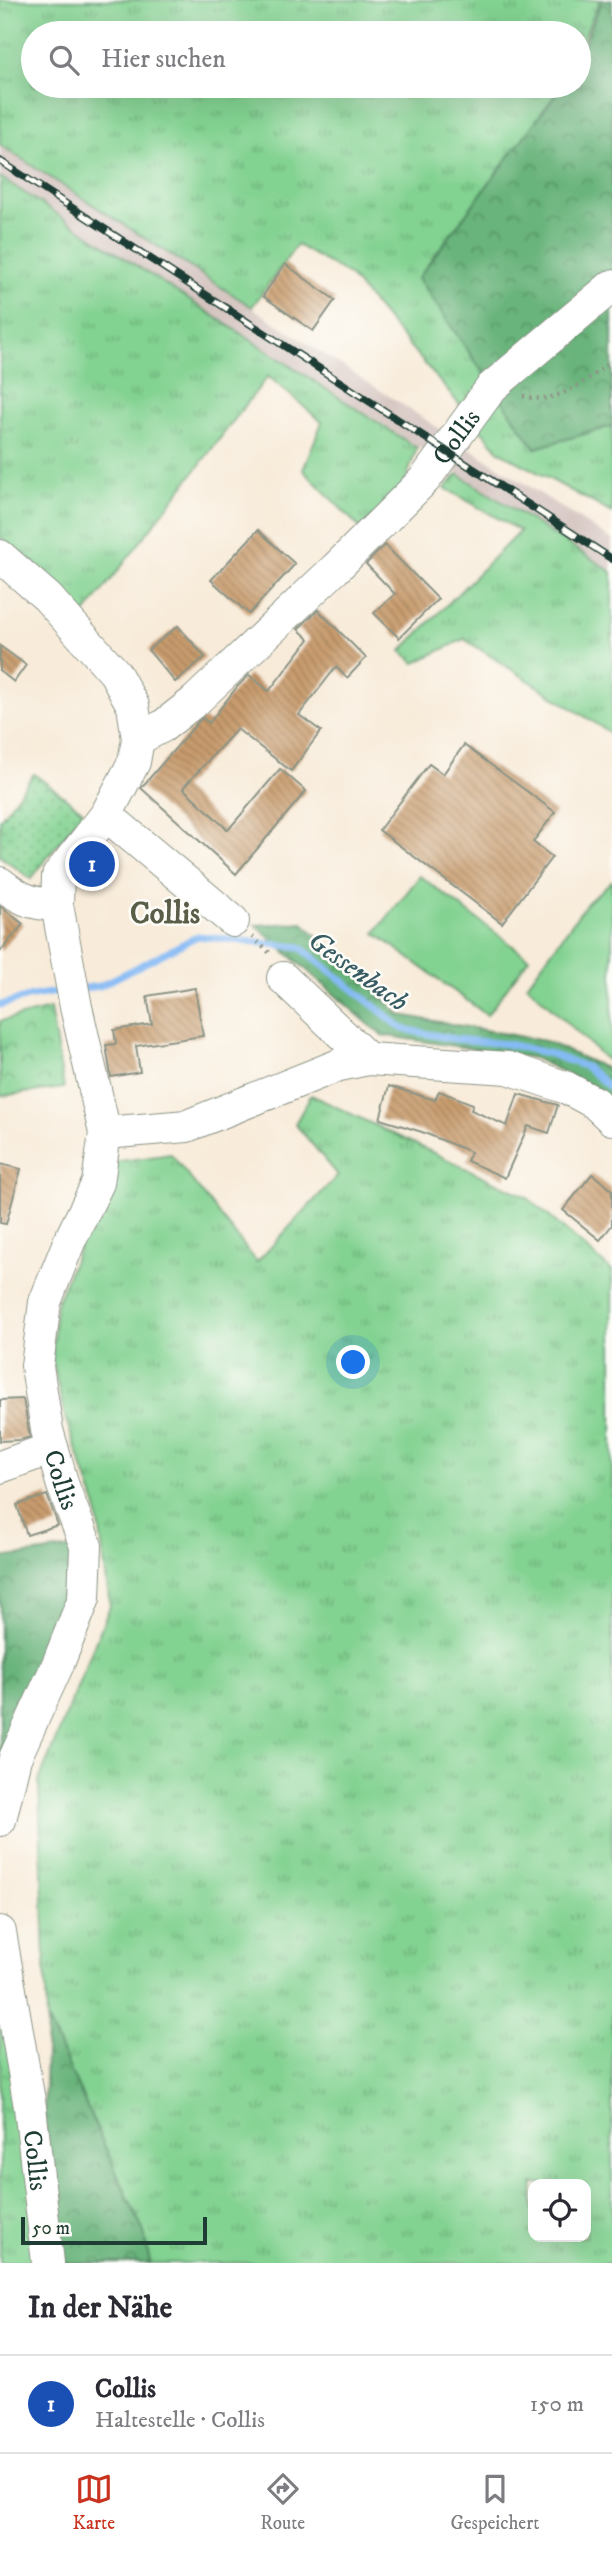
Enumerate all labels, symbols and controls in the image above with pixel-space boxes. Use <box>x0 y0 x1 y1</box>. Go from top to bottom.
search box <box>21 21 591 98</box>
icon: search <box>45 41 83 79</box>
text: Hier suchen <box>101 43 226 76</box>
street label: Collis <box>426 403 488 472</box>
pin: 1 <box>69 838 115 890</box>
district label: Collis <box>130 896 200 933</box>
water label: Gessenbach <box>301 923 415 1019</box>
your location <box>336 1345 370 1379</box>
street label: Collis <box>36 1446 86 1515</box>
street label: Collis <box>15 2128 55 2192</box>
map controls <box>528 2179 591 2242</box>
button: locate <box>528 2179 591 2242</box>
scale bar <box>21 2214 206 2246</box>
text: 50 m <box>32 2217 70 2240</box>
text: In der Nähe <box>28 2290 172 2327</box>
text: Collis <box>95 2373 156 2406</box>
text: 1 <box>47 2390 55 2419</box>
text: 150 m <box>530 2390 584 2419</box>
text: Haltestelle · Collis <box>95 2406 265 2435</box>
tab: Karte <box>73 2470 115 2535</box>
tab: Route <box>260 2470 305 2535</box>
tab: Gespeichert <box>450 2470 539 2535</box>

